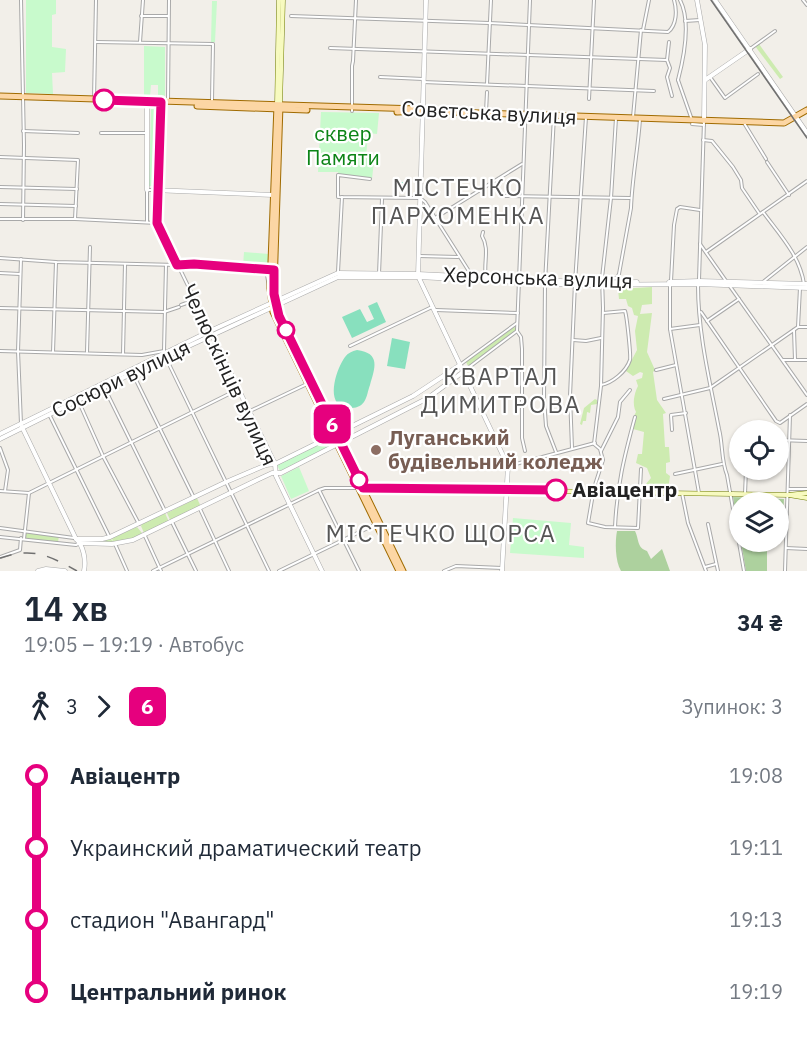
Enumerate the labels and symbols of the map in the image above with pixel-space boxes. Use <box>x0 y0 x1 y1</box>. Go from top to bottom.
unlabelled marker <box>93 89 115 111</box>
street label: Совєтська вулиця <box>401 93 577 131</box>
park label: сквер Памяти <box>306 119 380 171</box>
district label: МІСТЕЧКО ПАРХОМЕНКА <box>371 171 545 231</box>
street label: Херсонська вулиця <box>443 260 633 294</box>
street label: Челюскінців вулиця <box>176 279 284 470</box>
unlabelled marker <box>277 321 295 339</box>
street label: Сосюри вулиця <box>47 332 195 424</box>
district label: КВАРТАЛ ДИМИТРОВА <box>421 360 581 420</box>
line badge: 6 <box>312 404 352 444</box>
place label: Луганський будівельний коледж <box>388 423 603 475</box>
marker: Луганський будівельний коледж <box>369 443 383 457</box>
unlabelled marker <box>350 471 368 489</box>
place label: Авіацентр <box>572 475 677 503</box>
marker: Авіацентр <box>545 479 567 501</box>
district label: МІСТЕЧКО ЩОРСА <box>326 517 557 549</box>

